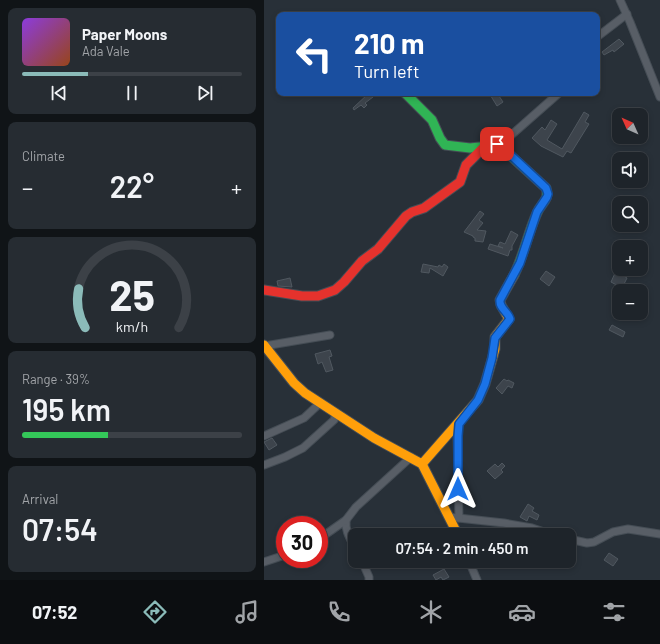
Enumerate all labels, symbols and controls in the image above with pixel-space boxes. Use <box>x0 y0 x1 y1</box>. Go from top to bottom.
text: Paper Moons <box>82 25 167 43</box>
text: 210 m <box>354 26 424 60</box>
icon: left <box>288 28 340 80</box>
text: Ada Vale <box>82 43 130 59</box>
text: Turn left <box>354 60 420 82</box>
icon: previous <box>48 82 70 104</box>
icon: pause <box>121 82 143 104</box>
icon: next <box>194 82 216 104</box>
north arrow <box>612 108 648 144</box>
map controls <box>612 108 648 320</box>
pin <box>480 127 514 161</box>
icon: arrive <box>486 133 508 155</box>
text: Climate <box>22 148 65 164</box>
button: sound <box>612 152 648 188</box>
text: 22° <box>110 168 154 204</box>
text: − <box>22 174 33 200</box>
text: + <box>231 174 242 200</box>
button: search <box>612 196 648 232</box>
button: + <box>612 240 648 276</box>
text: 25 <box>109 269 155 319</box>
button: − <box>612 284 648 320</box>
text: km/h <box>116 318 148 335</box>
text: Range · 39% <box>22 371 90 387</box>
text: 195 km <box>22 391 111 427</box>
position arrow <box>437 468 479 510</box>
text: Arrival <box>22 491 58 507</box>
text: 07:54 <box>22 511 98 547</box>
speed limit sign: 30 <box>276 516 328 568</box>
text: 07:54 · 2 min · 450 m <box>395 539 529 557</box>
icon: directions <box>141 598 169 626</box>
icon: music <box>233 598 261 626</box>
icon: phone <box>325 598 353 626</box>
icon: climate <box>417 598 445 626</box>
icon: car <box>508 598 536 626</box>
icon: filters <box>600 598 628 626</box>
text: 07:52 <box>32 601 77 623</box>

